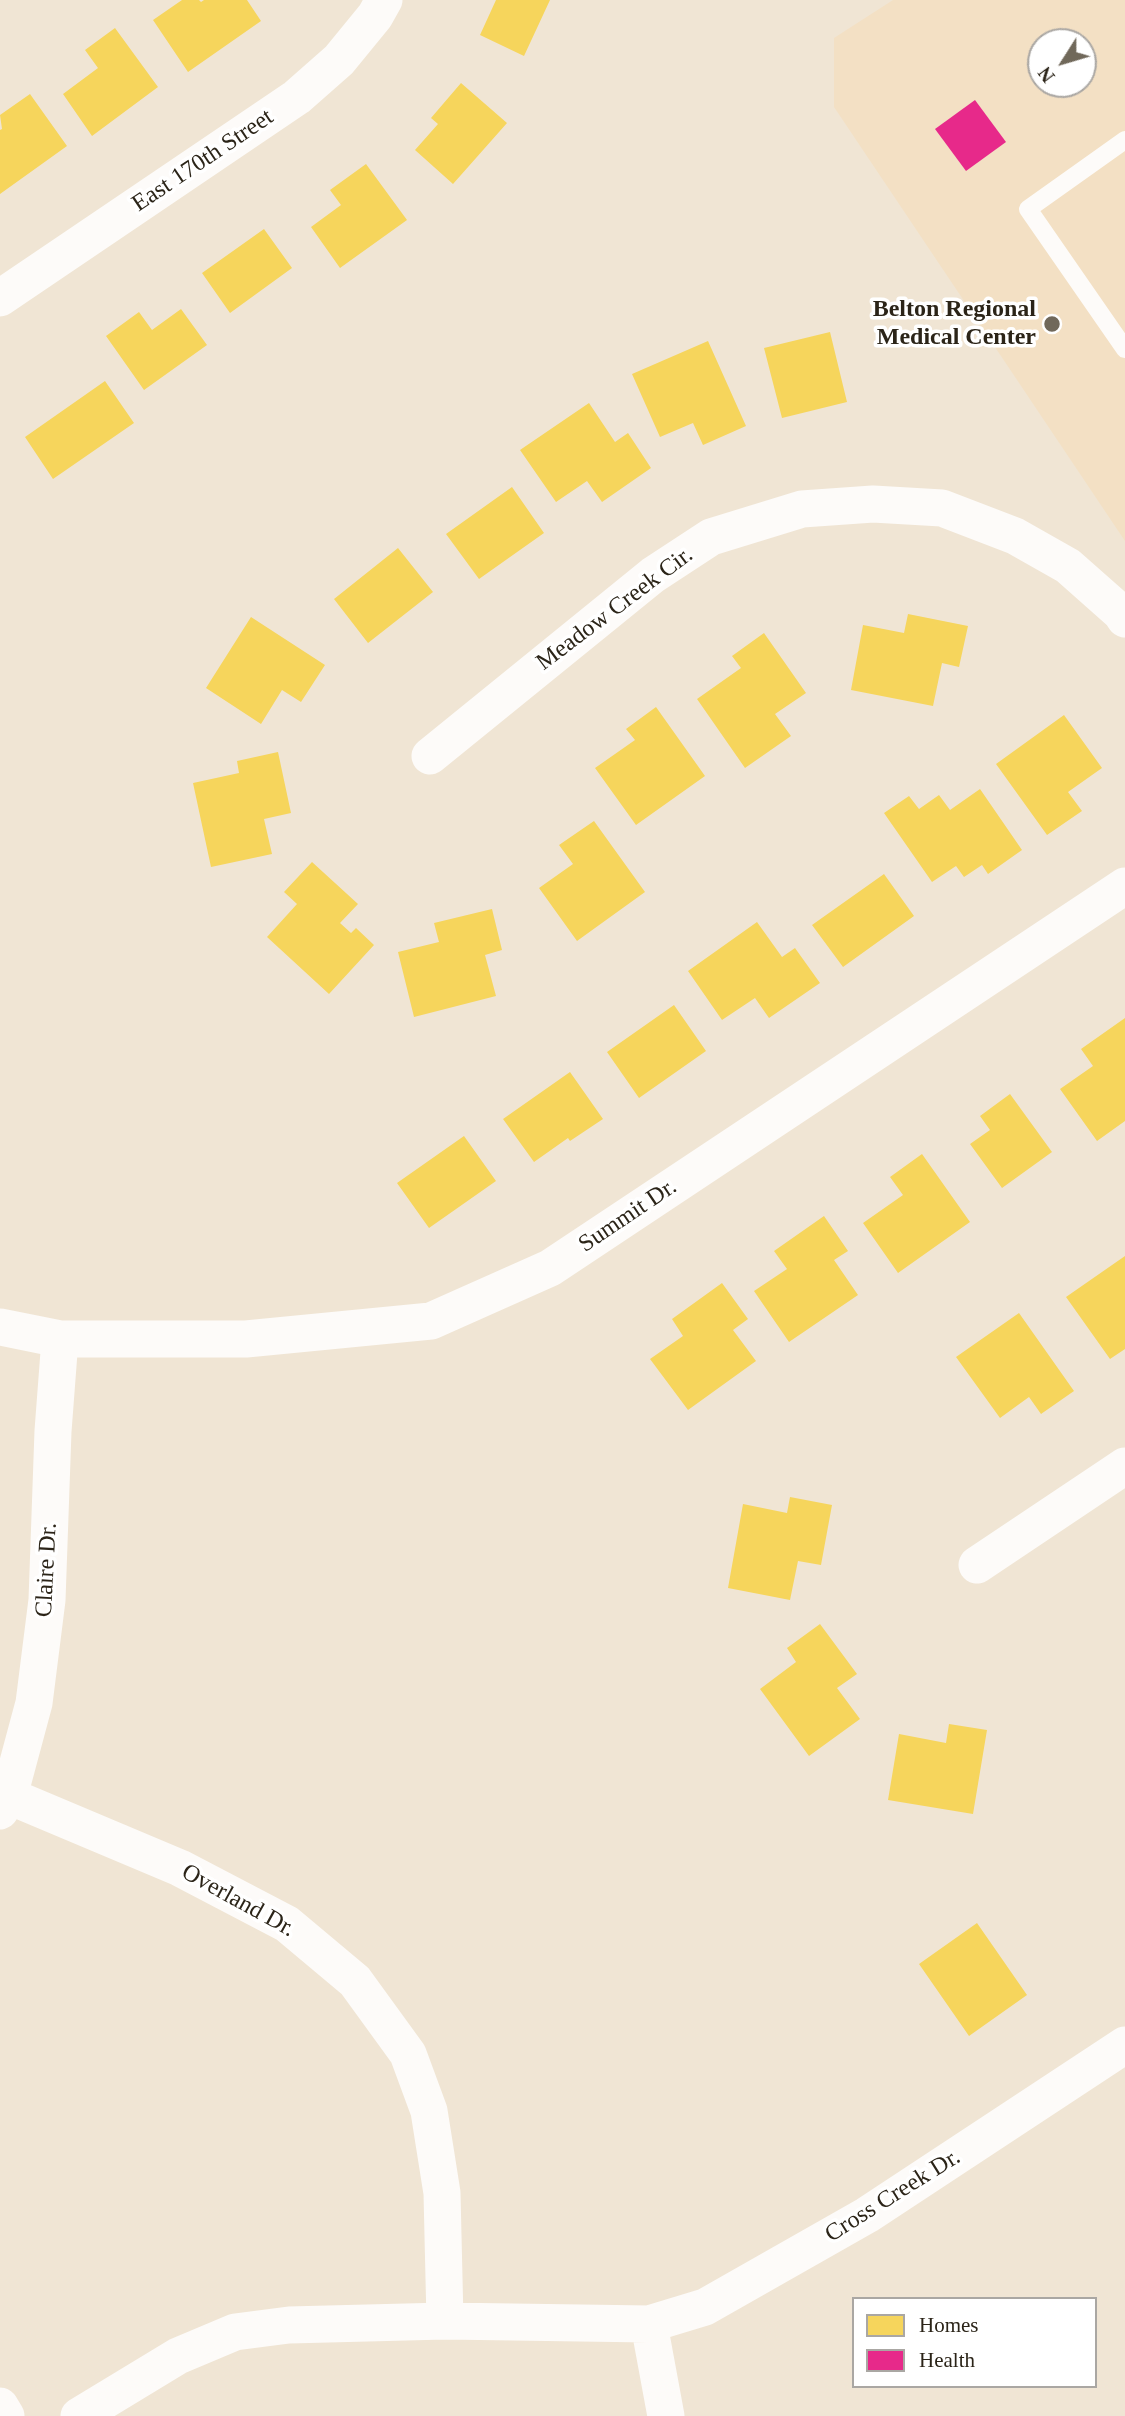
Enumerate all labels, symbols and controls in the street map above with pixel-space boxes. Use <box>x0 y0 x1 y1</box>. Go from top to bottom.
north arrow <box>1027 28 1097 98</box>
text: N <box>1034 63 1059 87</box>
street label: East 170th Street <box>127 103 279 219</box>
place label: Belton Regional Medical Center <box>873 296 1036 352</box>
marker: Belton Regional Medical Center <box>1042 314 1062 334</box>
street label: Meadow Creek Cir. <box>531 541 699 677</box>
street label: Summit Dr. <box>574 1173 682 1259</box>
street label: Claire Dr. <box>30 1522 64 1618</box>
street label: Overland Dr. <box>176 1858 300 1944</box>
street label: Cross Creek Dr. <box>820 2143 966 2249</box>
legend <box>852 2297 1097 2388</box>
text: Homes <box>919 2313 979 2337</box>
text: Health <box>919 2348 975 2372</box>

